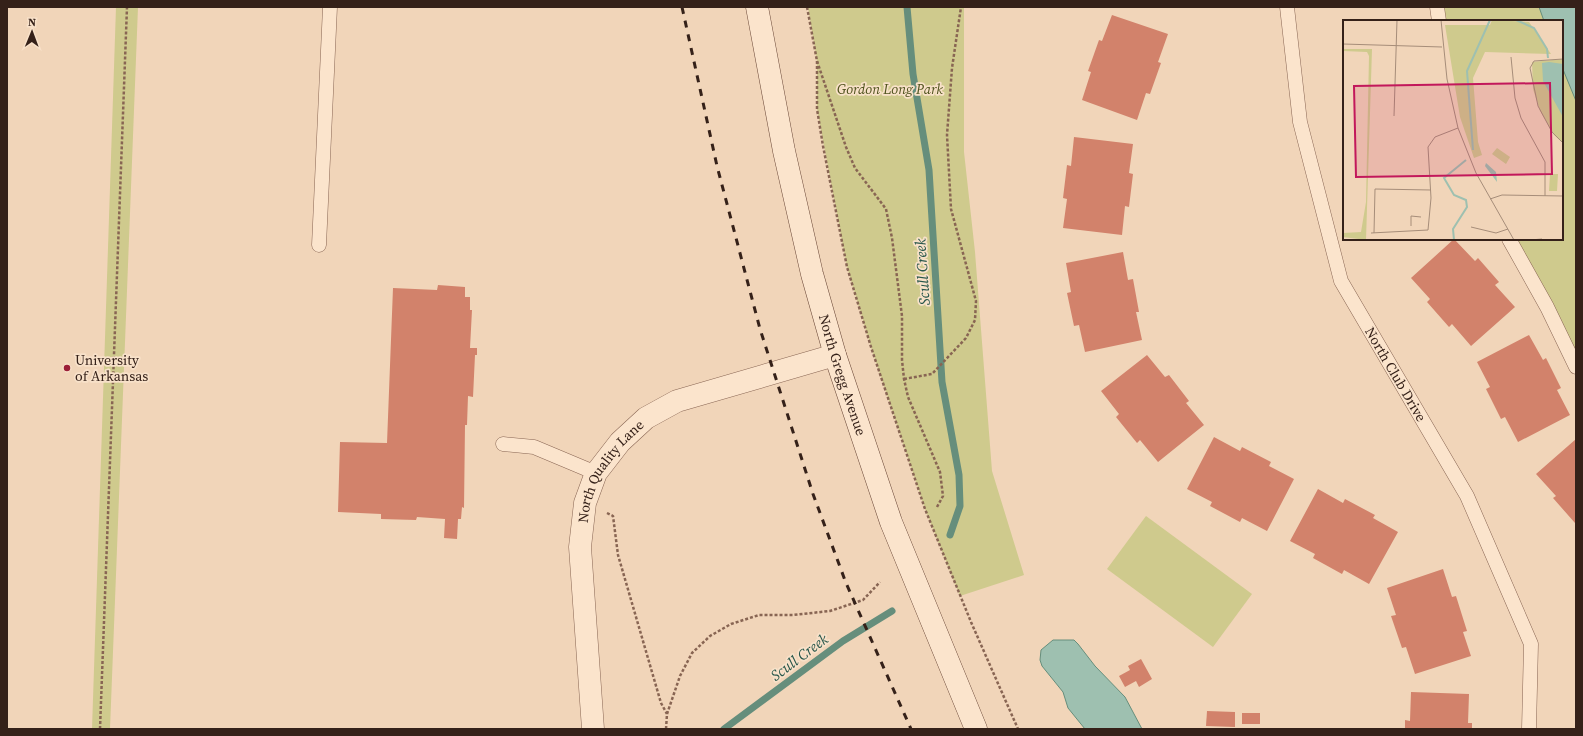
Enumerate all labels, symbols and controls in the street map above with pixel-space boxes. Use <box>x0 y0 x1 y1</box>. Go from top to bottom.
north arrow <box>12 12 52 52</box>
text: N <box>28 15 36 30</box>
inset map <box>1343 20 1563 240</box>
park label: Gordon Long Park <box>837 79 943 99</box>
water label: Scull Creek <box>909 237 935 306</box>
street label: North Gregg Avenue <box>814 312 871 438</box>
street label: North Club Drive <box>1360 323 1431 425</box>
place label: University of Arkansas <box>75 350 148 386</box>
marker: University of Arkansas <box>62 363 72 373</box>
street label: North Quality Lane <box>573 415 648 524</box>
water label: Scull Creek <box>766 628 833 686</box>

